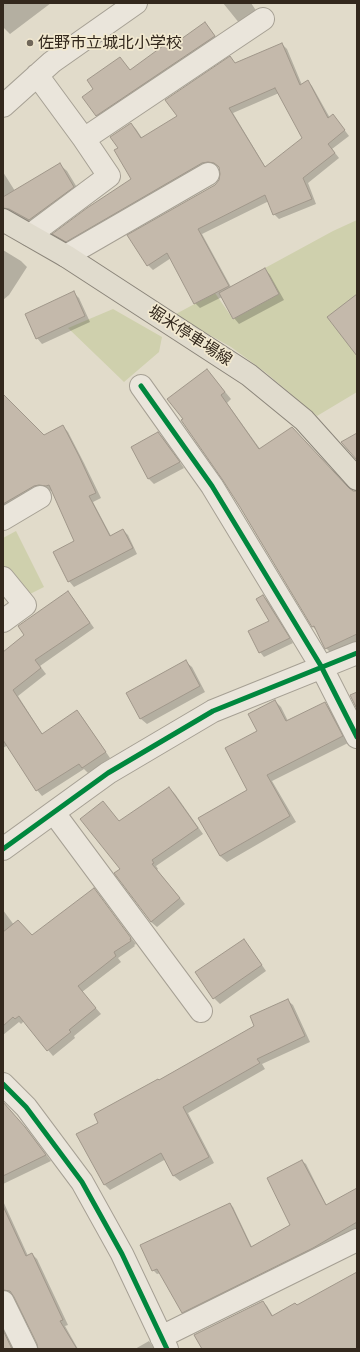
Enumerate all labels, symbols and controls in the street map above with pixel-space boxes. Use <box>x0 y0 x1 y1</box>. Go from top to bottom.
place label: 佐野市立城北小学校 <box>38 33 182 53</box>
marker: 佐野市立城北小学校 <box>25 38 35 48</box>
street label: 堀米停車場線 <box>145 302 235 370</box>

